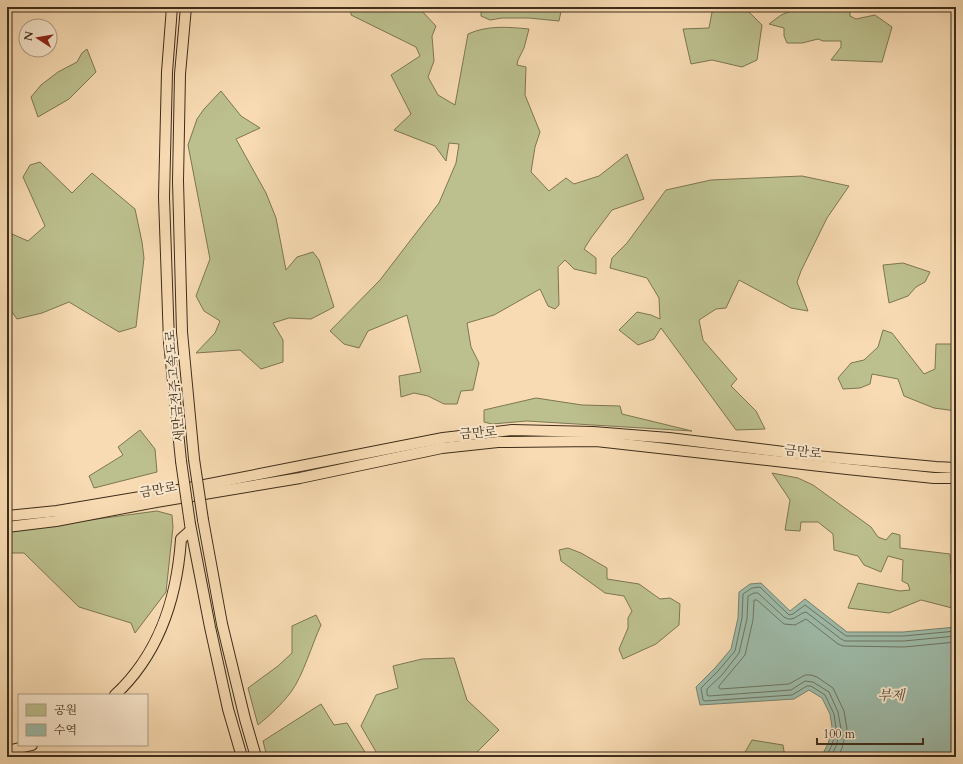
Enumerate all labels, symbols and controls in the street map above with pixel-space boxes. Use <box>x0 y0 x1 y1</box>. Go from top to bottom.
north arrow <box>18 18 58 58</box>
text: N <box>20 29 37 42</box>
street label: 새만금전주고속도로 <box>161 328 189 443</box>
street label: 금만로 <box>459 422 498 444</box>
street label: 금만로 <box>783 441 823 463</box>
street label: 금만로 <box>138 478 179 502</box>
water label: 부제 <box>877 686 906 705</box>
legend <box>18 694 148 746</box>
text: 공원 <box>54 702 77 718</box>
scale bar <box>817 720 923 746</box>
text: 수역 <box>54 722 77 738</box>
text: 100 m <box>823 726 856 742</box>

